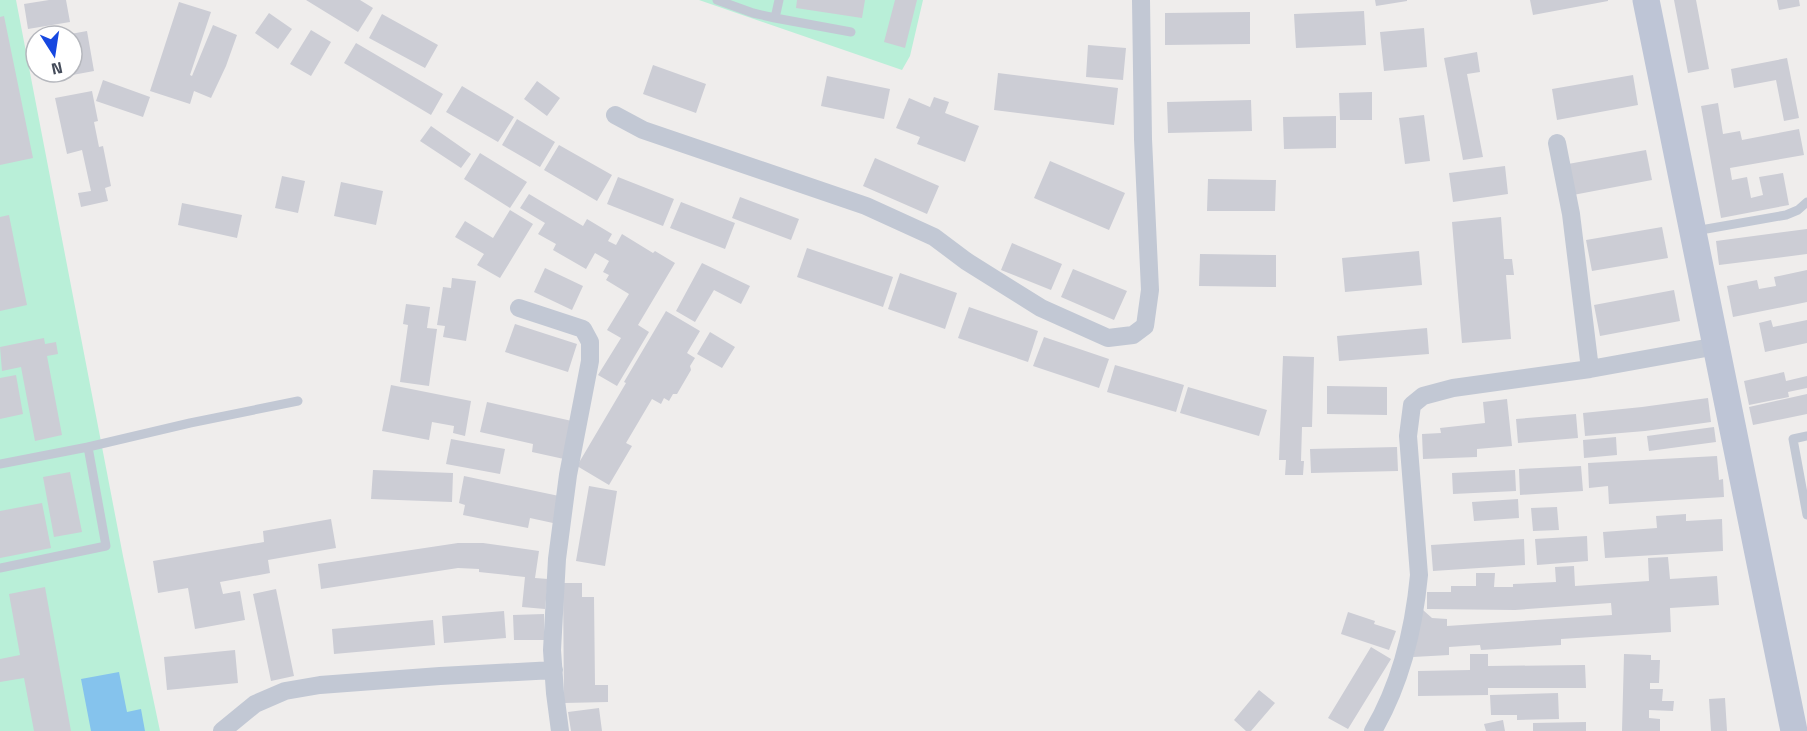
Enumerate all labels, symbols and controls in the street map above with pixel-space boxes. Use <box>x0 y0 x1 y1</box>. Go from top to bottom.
north arrow <box>24 24 84 84</box>
text: N <box>49 56 65 82</box>

